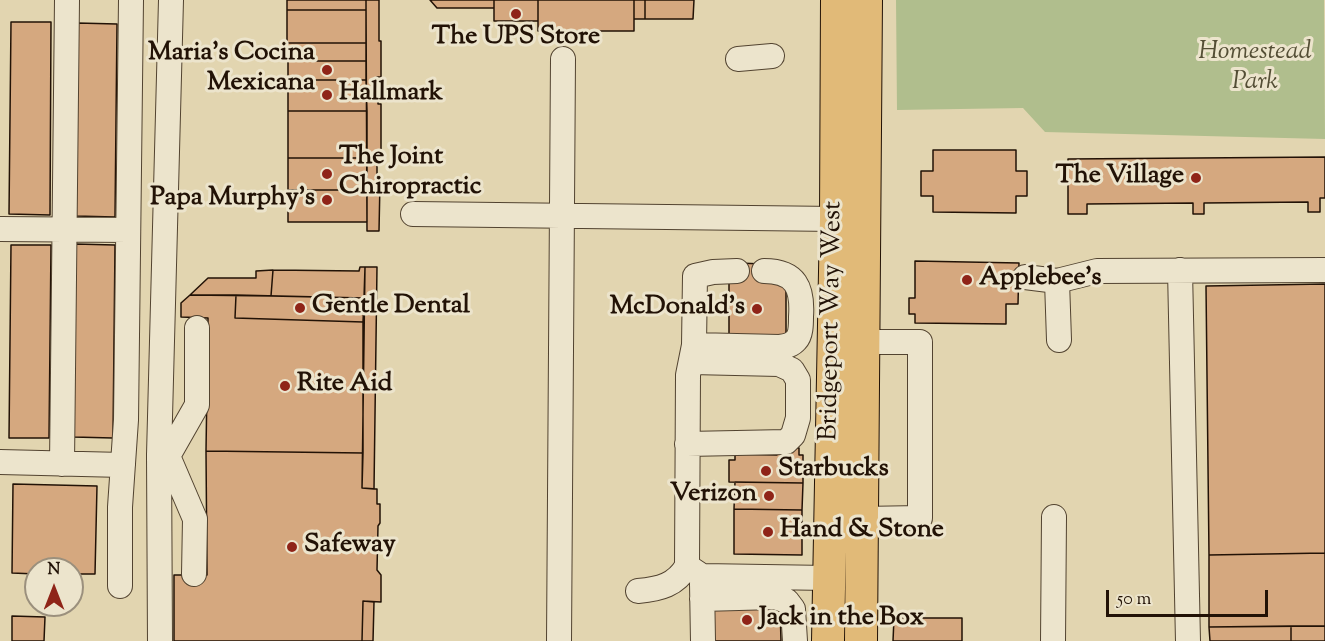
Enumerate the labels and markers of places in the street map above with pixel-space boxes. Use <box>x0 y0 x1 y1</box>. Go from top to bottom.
marker: The UPS Store <box>509 7 523 21</box>
place label: The UPS Store <box>432 23 600 55</box>
place label: Maria's Cocina Mexicana <box>148 39 315 100</box>
marker: Maria's Cocina Mexicana <box>320 63 334 77</box>
place label: Hallmark <box>339 79 443 111</box>
marker: Hallmark <box>320 88 334 102</box>
place label: The Joint Chiropractic <box>339 143 482 204</box>
place label: The Village <box>1055 162 1184 194</box>
marker: The Joint Chiropractic <box>320 167 334 181</box>
marker: The Village <box>1189 171 1203 185</box>
place label: Papa Murphy's <box>150 184 315 216</box>
marker: Papa Murphy's <box>320 193 334 207</box>
place label: Applebee's <box>979 264 1102 296</box>
marker: Applebee's <box>960 273 974 287</box>
place label: Gentle Dental <box>312 292 470 324</box>
place label: McDonald's <box>610 293 745 325</box>
marker: Gentle Dental <box>293 301 307 315</box>
marker: McDonald's <box>750 302 764 316</box>
place label: Rite Aid <box>297 370 393 402</box>
marker: Rite Aid <box>278 379 292 393</box>
place label: Starbucks <box>778 455 889 487</box>
marker: Starbucks <box>759 464 773 478</box>
place label: Verizon <box>670 480 757 512</box>
marker: Verizon <box>762 489 776 503</box>
place label: Hand & Stone <box>780 516 944 548</box>
marker: Hand & Stone <box>761 525 775 539</box>
place label: Safeway <box>304 531 396 563</box>
marker: Safeway <box>285 540 299 554</box>
place label: Jack in the Box <box>759 604 924 636</box>
marker: Jack in the Box <box>740 613 754 627</box>

